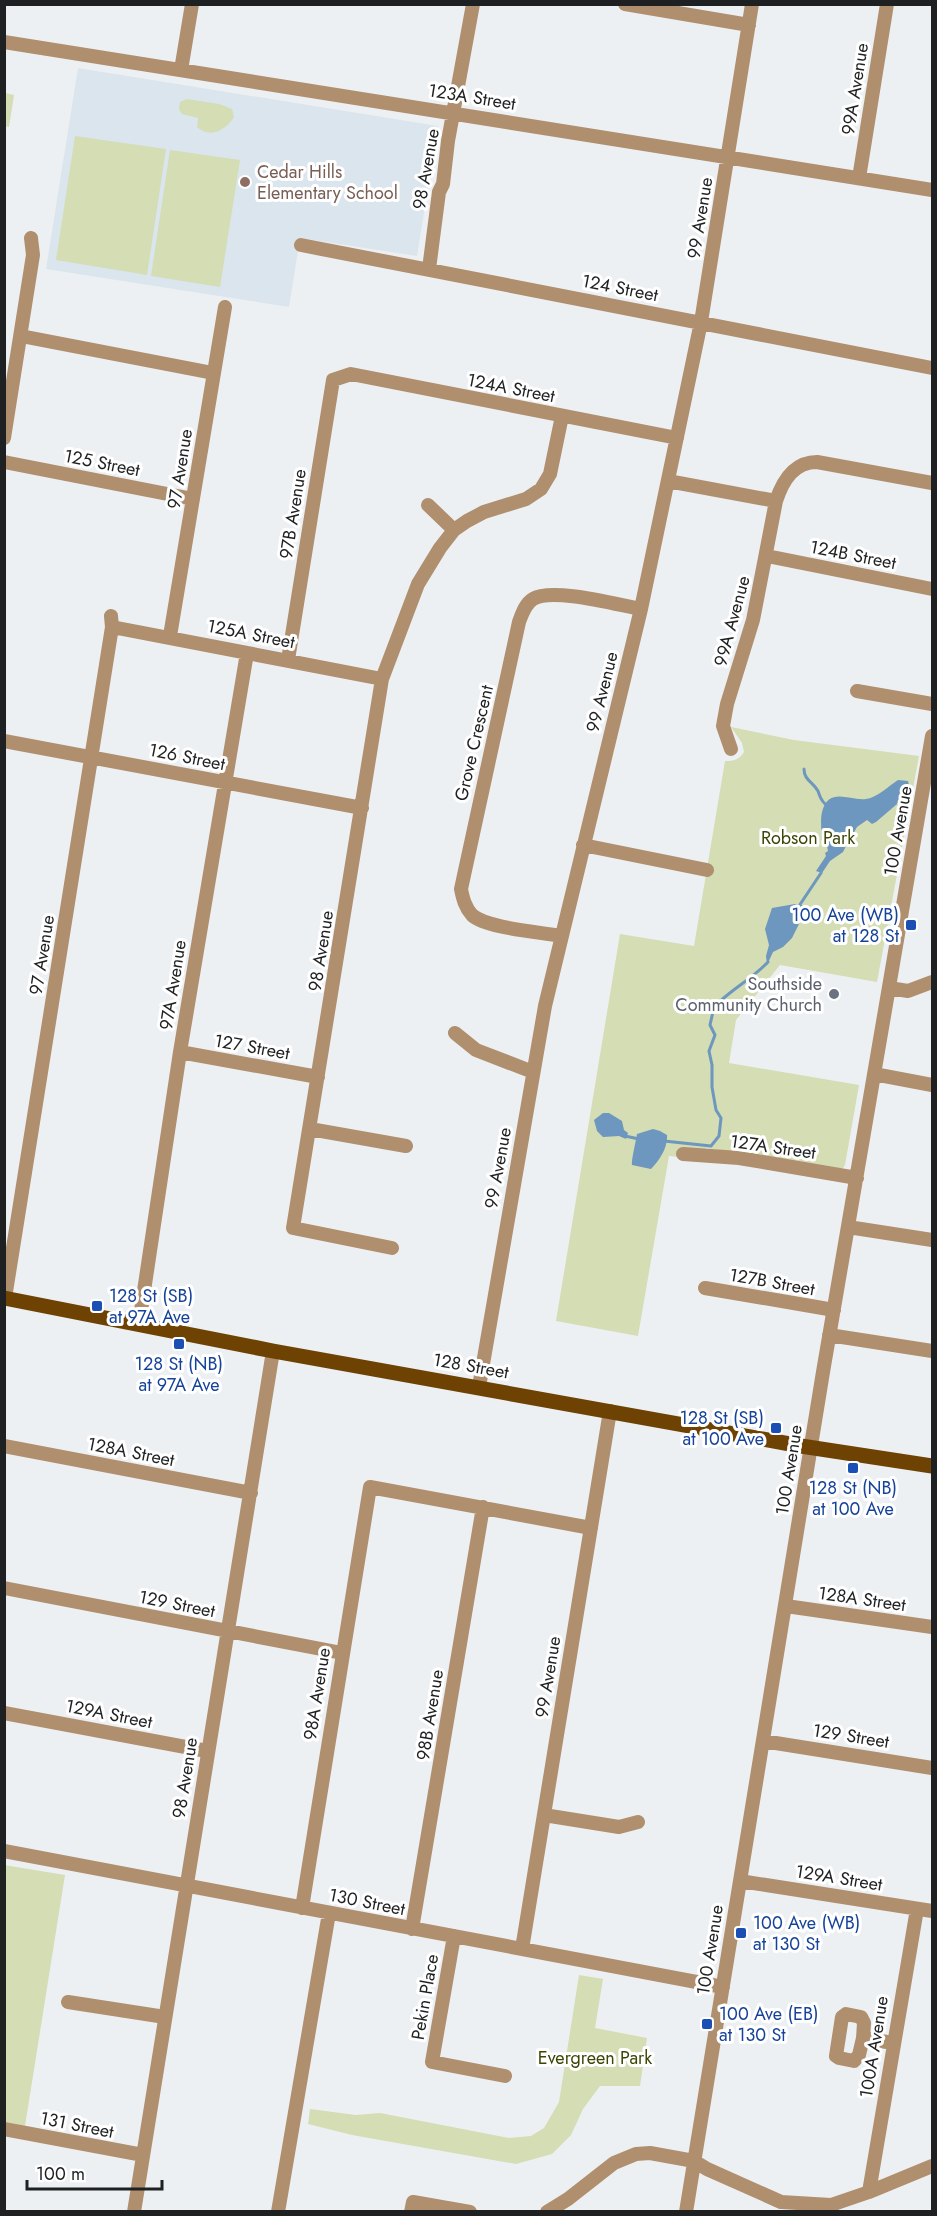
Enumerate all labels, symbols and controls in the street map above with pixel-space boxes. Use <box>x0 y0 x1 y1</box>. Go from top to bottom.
street label: 99A Avenue <box>835 41 875 137</box>
street label: 123A Street <box>426 77 518 117</box>
street label: 98 Avenue <box>406 127 446 211</box>
place label: Cedar Hills Elementary School <box>257 159 398 206</box>
marker: Cedar Hills Elementary School <box>238 175 252 189</box>
street label: 99 Avenue <box>681 175 719 261</box>
street label: 124 Street <box>580 268 661 308</box>
street label: 124A Street <box>465 367 558 409</box>
street label: 97 Avenue <box>161 427 199 511</box>
street label: 125 Street <box>62 443 143 483</box>
street label: 97B Avenue <box>273 467 313 561</box>
street label: 124B Street <box>808 534 899 576</box>
street label: 99A Avenue <box>707 573 757 669</box>
street label: 125A Street <box>205 613 298 655</box>
street label: 99 Avenue <box>579 649 625 735</box>
street label: Grove Crescent <box>448 682 500 803</box>
street label: 126 Street <box>147 737 228 777</box>
street label: 100 Avenue <box>877 784 919 878</box>
park label: Robson Park <box>761 825 855 851</box>
place label: 100 Ave (WB) at 128 St <box>792 902 900 949</box>
street label: 98 Avenue <box>302 909 340 993</box>
street label: 97 Avenue <box>23 913 61 997</box>
marker: 100 Ave (WB) at 128 St <box>904 918 918 932</box>
street label: 97A Avenue <box>153 938 193 1032</box>
place label: Southside Community Church <box>675 971 822 1018</box>
marker: Southside Community Church <box>827 987 841 1001</box>
street label: 127 Street <box>212 1028 292 1067</box>
street label: 99 Avenue <box>478 1125 518 1211</box>
street label: 127A Street <box>728 1128 818 1166</box>
street label: 127B Street <box>727 1262 817 1302</box>
place label: 128 St (SB) at 97A Ave <box>109 1283 193 1330</box>
marker: 128 St (SB) at 97A Ave <box>90 1299 104 1313</box>
marker: 128 St (NB) at 97A Ave <box>172 1337 186 1351</box>
street label: 128 Street <box>431 1347 512 1386</box>
place label: 128 St (NB) at 97A Ave <box>135 1351 223 1398</box>
place label: 128 St (SB) at 100 Ave <box>680 1405 764 1452</box>
marker: 128 St (SB) at 100 Ave <box>769 1421 783 1435</box>
street label: 100 Avenue <box>769 1423 809 1517</box>
street label: 128A Street <box>85 1431 177 1473</box>
marker: 128 St (NB) at 100 Ave <box>846 1461 860 1475</box>
place label: 128 St (NB) at 100 Ave <box>809 1475 897 1522</box>
street label: 128A Street <box>817 1580 908 1618</box>
street label: 129 Street <box>137 1584 218 1624</box>
street label: 99 Avenue <box>529 1634 567 1720</box>
street label: 98A Avenue <box>297 1646 337 1742</box>
street label: 98B Avenue <box>410 1668 450 1762</box>
street label: 129A Street <box>63 1693 155 1735</box>
street label: 129 Street <box>811 1717 892 1755</box>
street label: 98 Avenue <box>166 1736 204 1820</box>
street label: 129A Street <box>794 1858 885 1898</box>
street label: 130 Street <box>327 1882 408 1922</box>
street label: 100 Avenue <box>690 1903 730 1997</box>
place label: 100 Ave (WB) at 130 St <box>753 1910 860 1957</box>
marker: 100 Ave (WB) at 130 St <box>734 1926 748 1940</box>
street label: Pekin Place <box>405 1952 445 2042</box>
street label: 100A Avenue <box>853 1994 895 2100</box>
place label: 100 Ave (EB) at 130 St <box>719 2001 819 2048</box>
marker: 100 Ave (EB) at 130 St <box>700 2017 714 2031</box>
park label: Evergreen Park <box>538 2045 652 2071</box>
street label: 131 Street <box>38 2105 117 2145</box>
scale bar <box>27 2153 162 2191</box>
text: 100 m <box>36 2161 85 2187</box>

